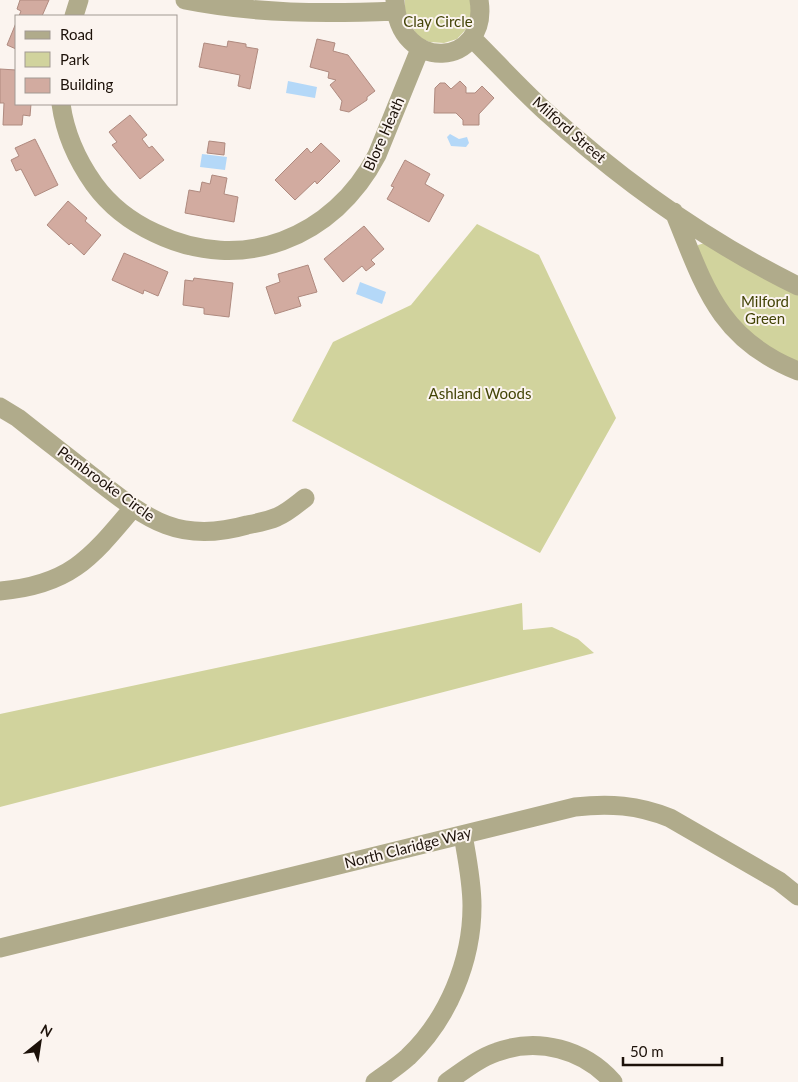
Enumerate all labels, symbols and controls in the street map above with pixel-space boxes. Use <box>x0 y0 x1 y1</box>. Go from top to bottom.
park label: Clay Circle <box>403 12 473 30</box>
legend <box>15 15 178 105</box>
text: Road <box>60 25 93 43</box>
text: Park <box>60 50 90 68</box>
text: Building <box>60 75 113 93</box>
street label: Milford Street <box>529 92 611 166</box>
street label: Blore Heath <box>359 94 407 173</box>
park label: Milford Green <box>741 292 789 327</box>
park label: Ashland Woods <box>428 384 532 402</box>
street label: Pembrooke Circle <box>54 442 159 525</box>
street label: North Claridge Way <box>342 822 473 872</box>
north arrow <box>15 1017 65 1067</box>
text: N <box>38 1020 56 1040</box>
scale bar <box>623 1034 722 1066</box>
text: 50 m <box>630 1042 664 1060</box>

